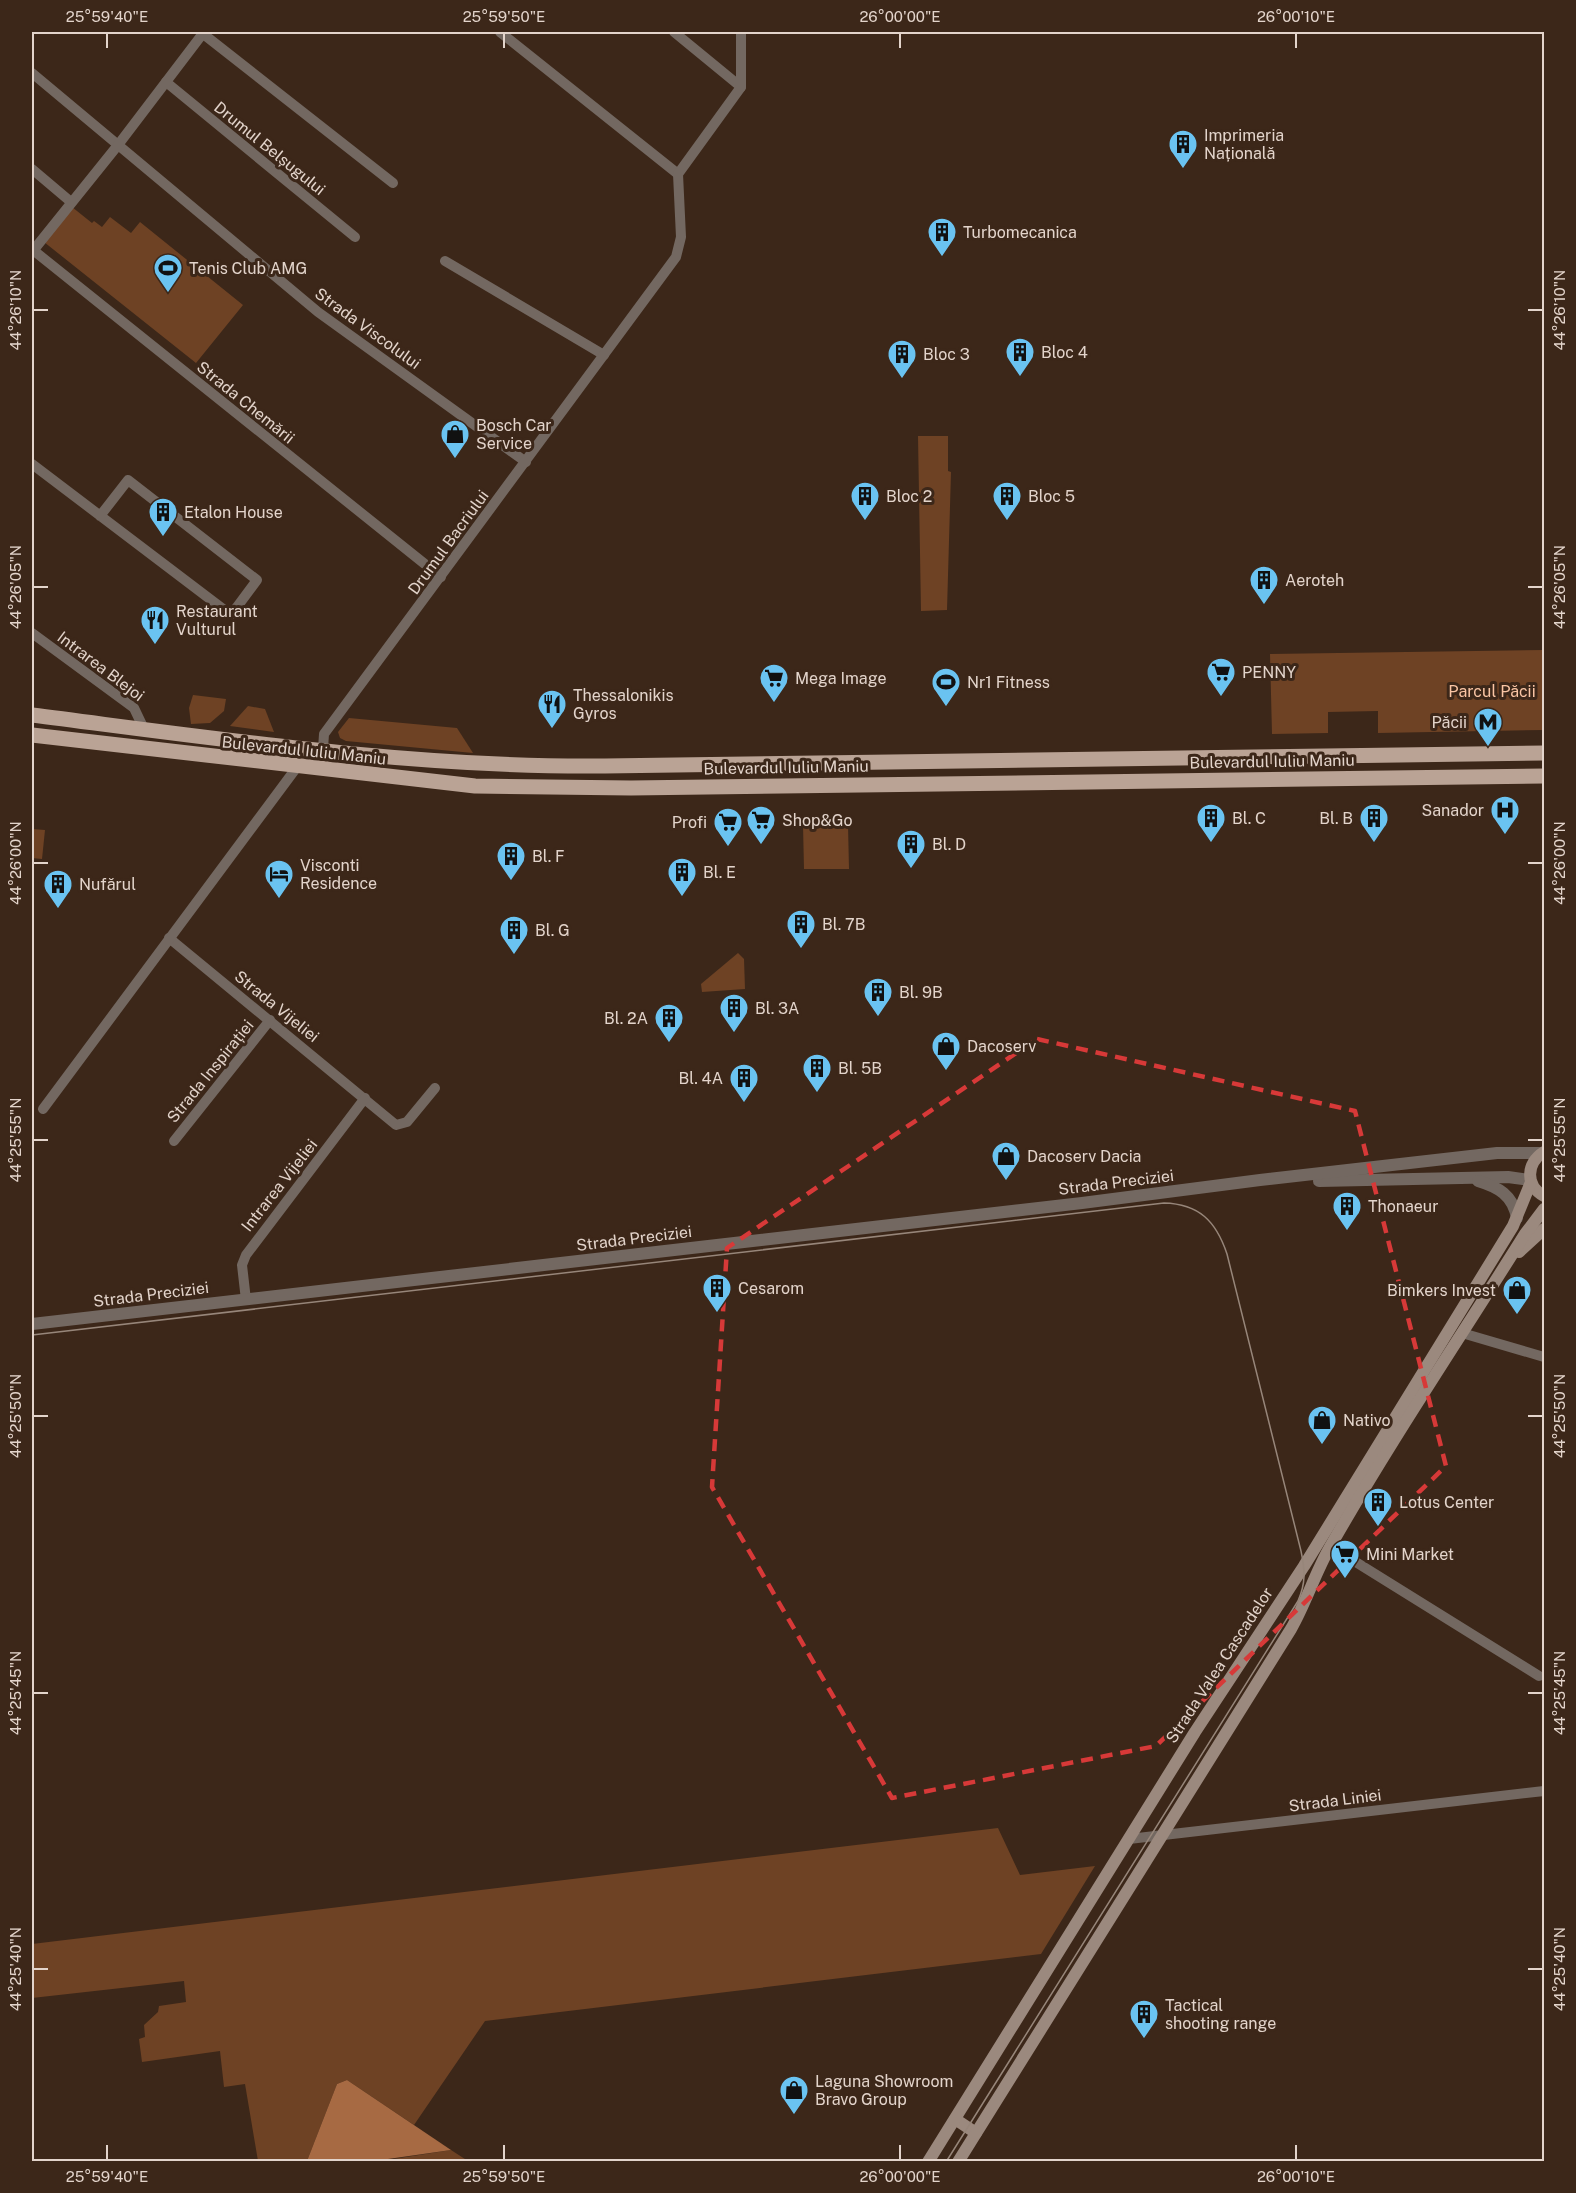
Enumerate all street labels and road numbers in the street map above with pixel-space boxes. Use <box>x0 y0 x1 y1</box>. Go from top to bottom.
street label: Drumul Belșugului <box>210 98 329 199</box>
street label: Strada Viscolului <box>311 284 424 373</box>
street label: Strada Chemării <box>193 357 298 448</box>
street label: Drumul Bacriului <box>404 486 493 598</box>
street label: Intrarea Blejoi <box>54 628 148 705</box>
street label: Bulevardul Iuliu Maniu <box>221 732 387 769</box>
street label: Bulevardul Iuliu Maniu <box>1189 751 1355 772</box>
street label: Bulevardul Iuliu Maniu <box>703 757 869 778</box>
street label: Strada Vijeliei <box>231 967 323 1046</box>
street label: Strada Inspirației <box>163 1016 258 1127</box>
street label: Intrarea Vijeliei <box>238 1135 321 1235</box>
street label: Strada Preciziei <box>1057 1166 1175 1199</box>
street label: Strada Preciziei <box>575 1222 693 1255</box>
street label: Strada Preciziei <box>92 1278 210 1311</box>
street label: Strada Valea Cascadelor <box>1162 1584 1277 1747</box>
street label: Strada Liniei <box>1288 1785 1382 1816</box>

